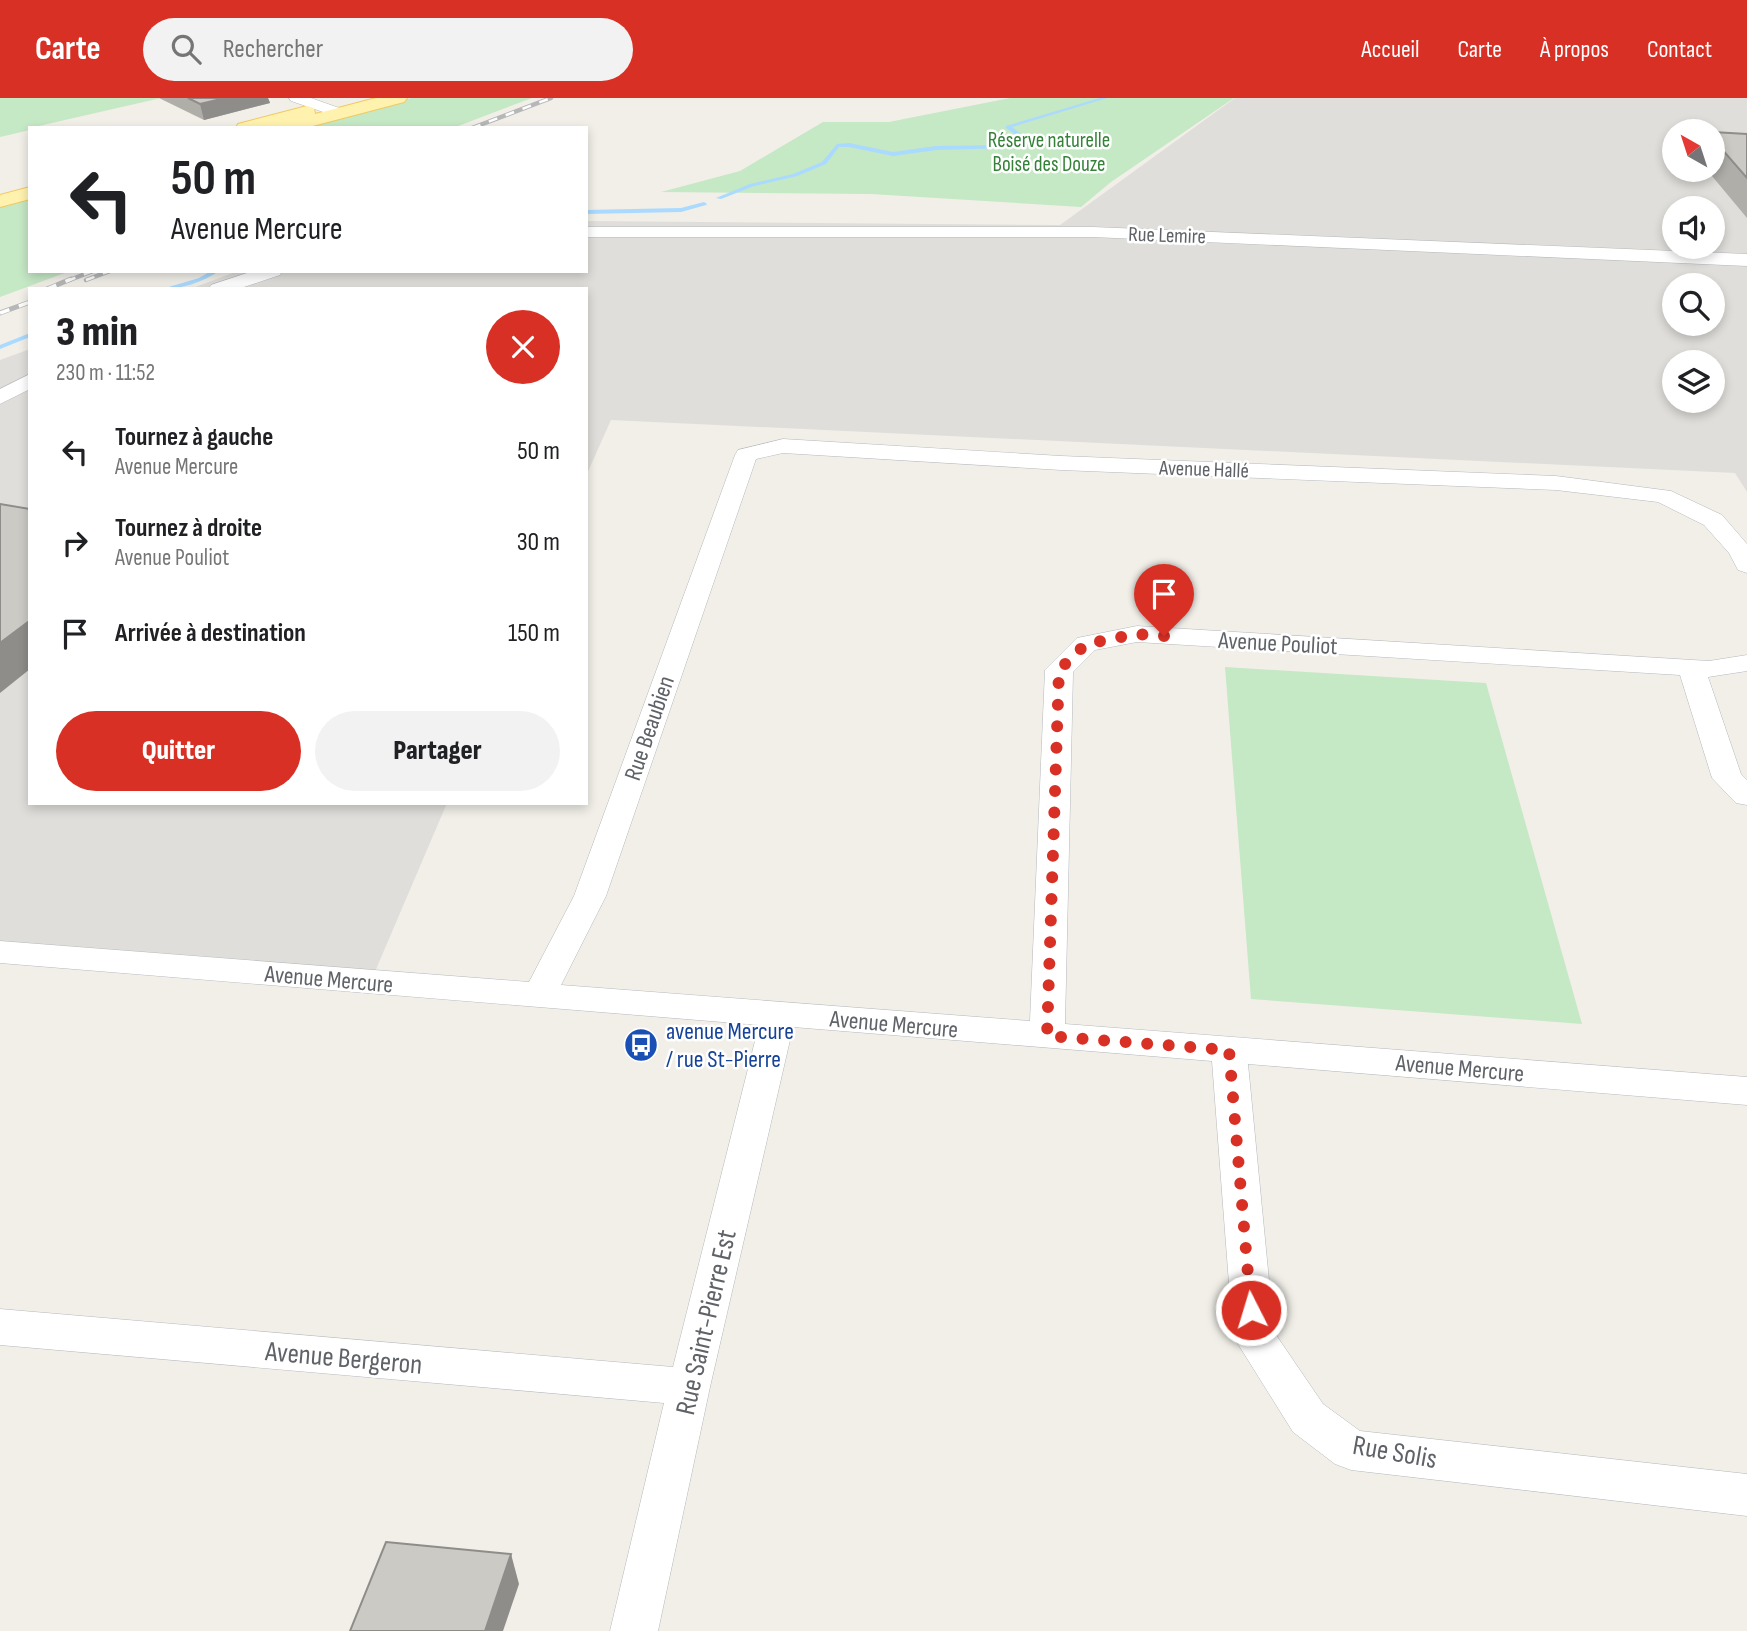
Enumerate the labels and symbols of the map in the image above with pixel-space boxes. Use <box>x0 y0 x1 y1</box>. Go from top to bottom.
north arrow <box>1662 119 1726 182</box>
park label: Réserve naturelle Boisé des Douze <box>988 128 1110 177</box>
street label: Rue Lemire <box>1128 222 1206 249</box>
street label: Avenue Hallé <box>1158 455 1249 484</box>
pin <box>1134 564 1194 636</box>
street label: Avenue Pouliot <box>1217 626 1338 661</box>
street label: Rue Beaubien <box>618 672 681 784</box>
street label: Avenue Mercure <box>263 959 394 1000</box>
street label: Avenue Mercure <box>828 1004 959 1045</box>
place label: avenue Mercure / rue St-Pierre <box>666 1017 794 1074</box>
bus stop icon: avenue Mercure / rue St-Pierre <box>622 1026 660 1064</box>
street label: Avenue Mercure <box>1394 1048 1525 1089</box>
street label: Rue Saint-Pierre Est <box>669 1227 744 1418</box>
position arrow <box>1214 1273 1288 1347</box>
street label: Avenue Bergeron <box>263 1335 424 1382</box>
street label: Rue Solis <box>1350 1429 1439 1476</box>

